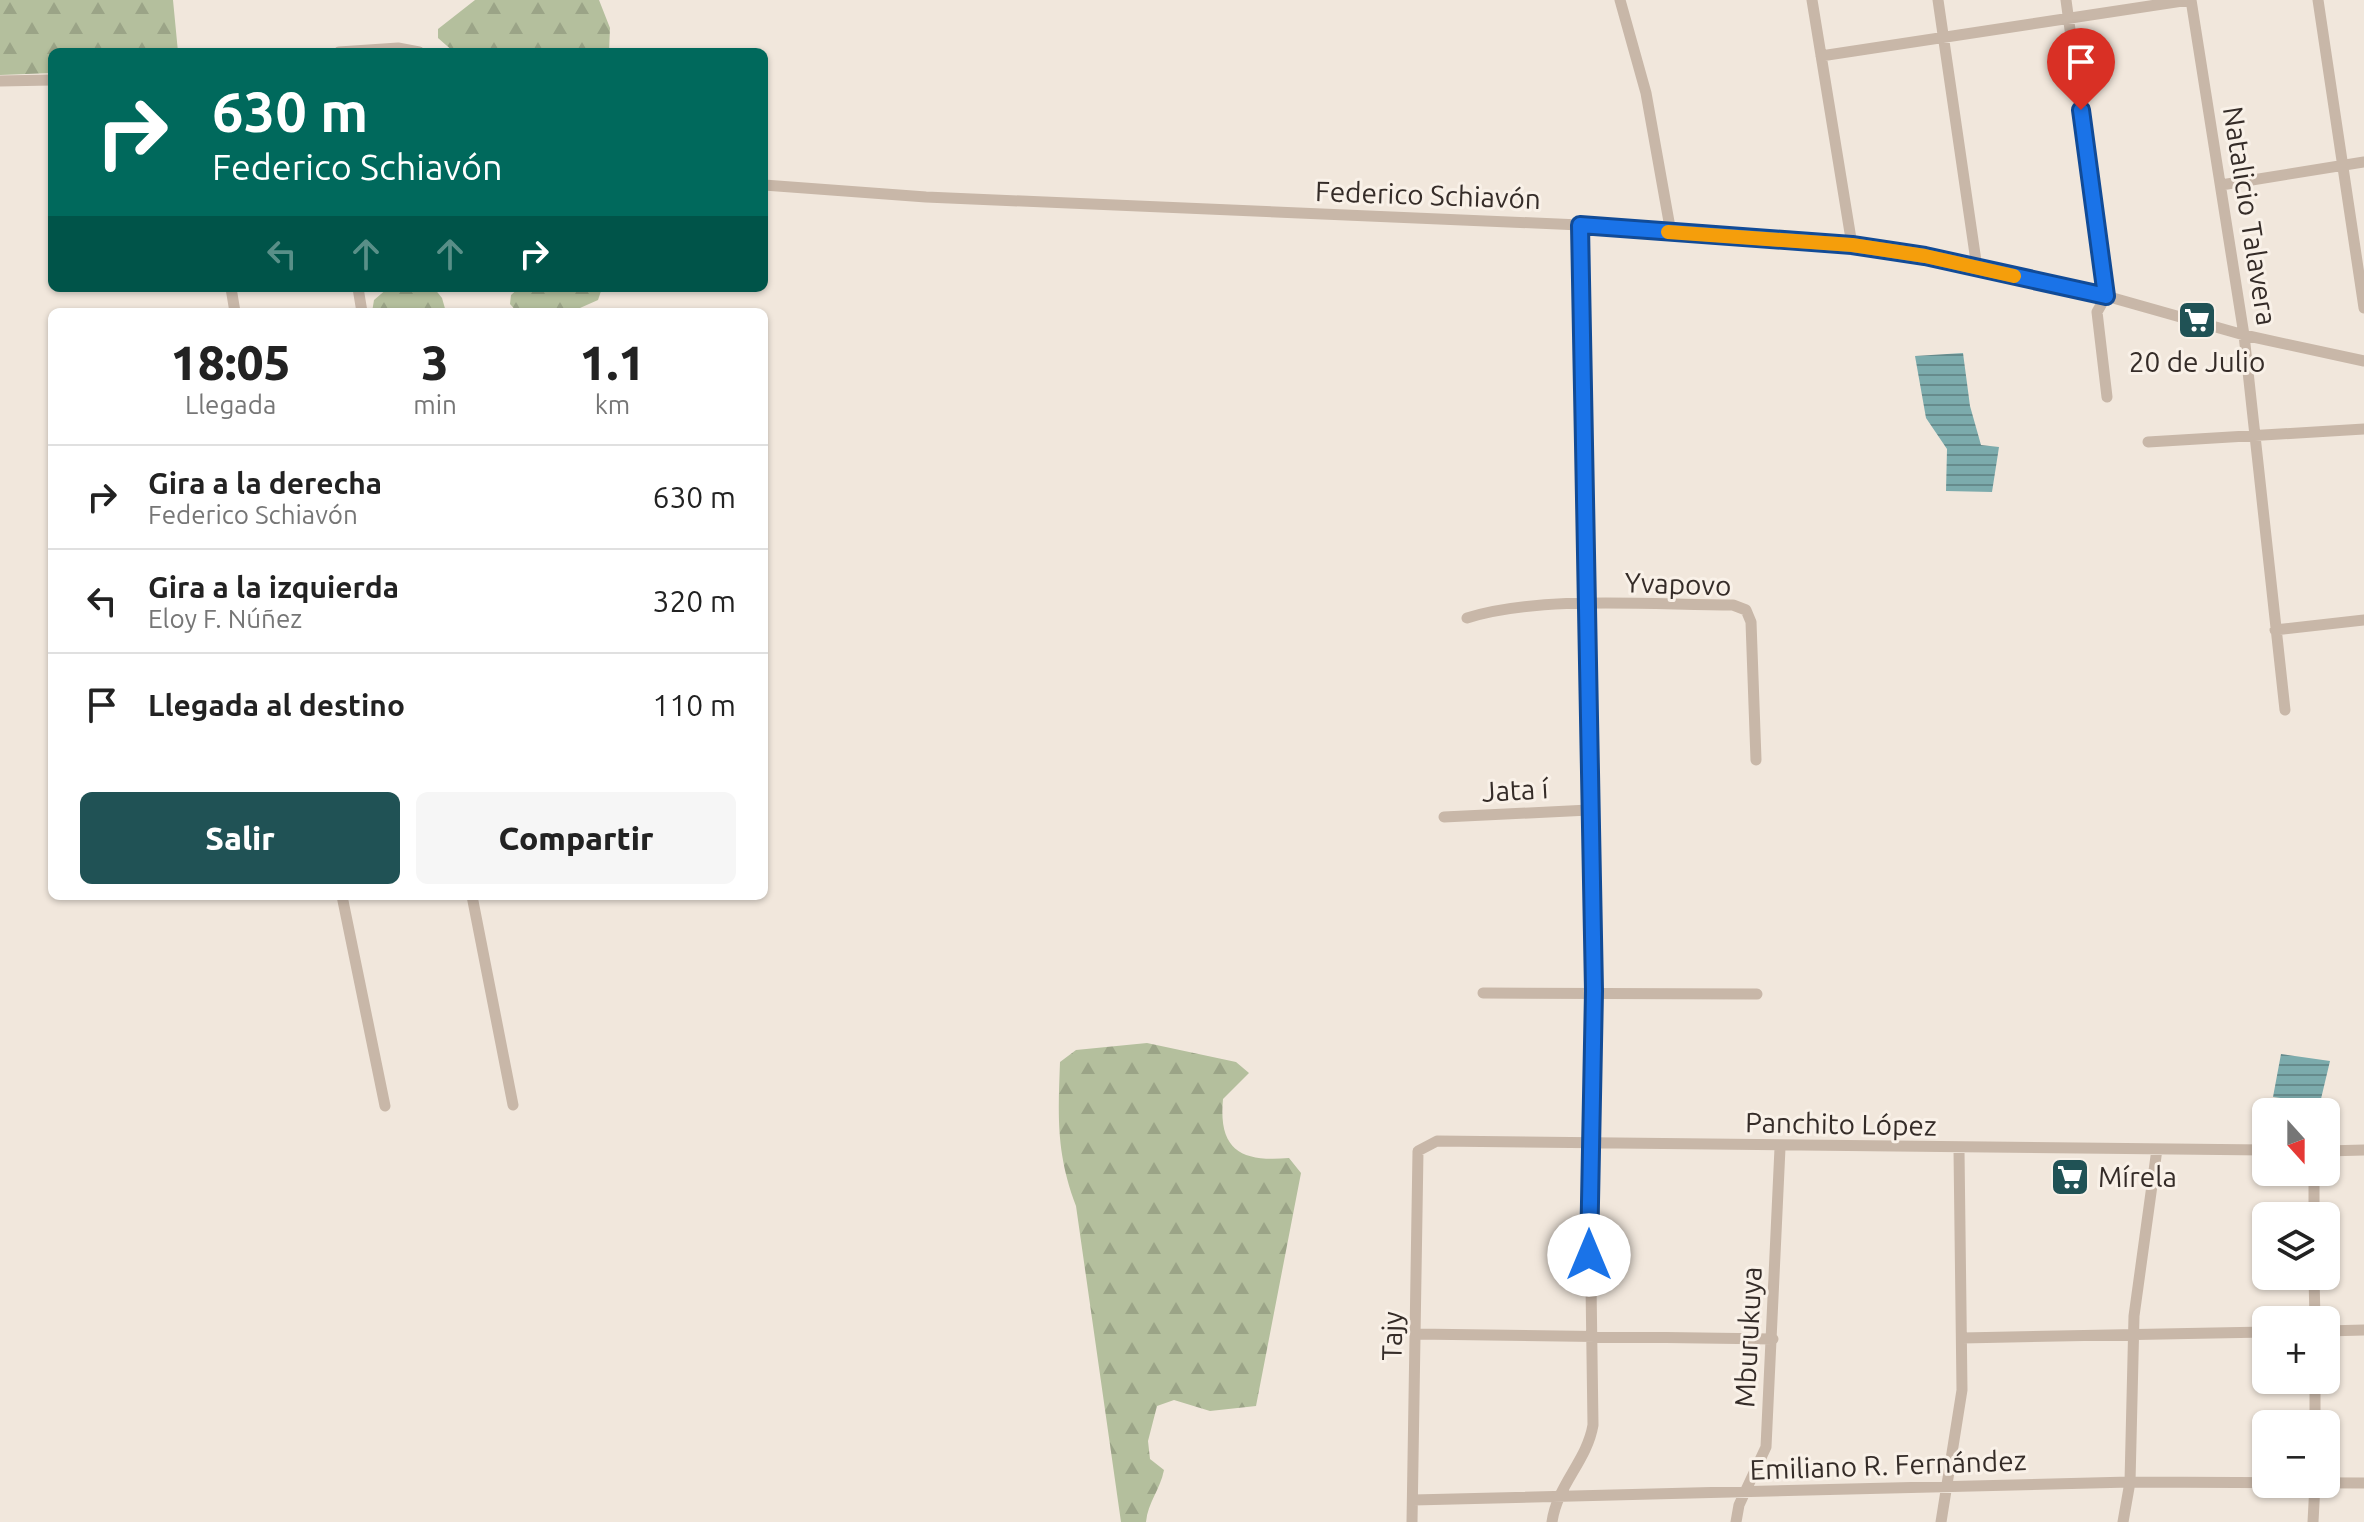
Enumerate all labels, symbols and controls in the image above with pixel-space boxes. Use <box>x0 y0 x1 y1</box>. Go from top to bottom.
pin <box>2047 28 2115 110</box>
icon: arrive <box>2059 40 2103 84</box>
icon: right <box>80 80 184 184</box>
text: 630 m <box>212 80 368 143</box>
street label: Natalicio Talavera <box>2218 104 2283 328</box>
text: Federico Schiavón <box>212 146 503 187</box>
street label: Federico Schiavón <box>1315 175 1541 214</box>
icon: left <box>260 232 304 276</box>
icon: ahead <box>344 232 388 276</box>
icon: ahead <box>428 232 472 276</box>
icon: right <box>512 232 556 276</box>
supermarket icon: 20 de Julio <box>2176 299 2218 341</box>
text: 18:05 <box>171 335 291 389</box>
text: 3 <box>422 335 449 389</box>
text: 1.1 <box>579 335 645 389</box>
place label: 20 de Julio <box>2129 346 2265 377</box>
text: Llegada <box>185 390 276 419</box>
text: min <box>413 390 457 419</box>
text: km <box>595 390 630 419</box>
text: Gira a la derecha <box>148 466 382 500</box>
icon: right <box>80 475 124 519</box>
text: 630 m <box>652 480 736 514</box>
text: Federico Schiavón <box>148 500 358 529</box>
street label: Yvapovo <box>1624 566 1732 601</box>
text: Gira a la izquierda <box>148 570 399 604</box>
icon: left <box>80 579 124 623</box>
text: 320 m <box>652 584 736 618</box>
text: Eloy F. Núñez <box>148 604 302 633</box>
icon: arrive <box>80 683 124 727</box>
text: Llegada al destino <box>148 688 405 722</box>
text: 110 m <box>652 688 736 722</box>
street label: Jata í <box>1481 772 1550 807</box>
button: Salir <box>80 792 400 884</box>
button: Compartir <box>416 792 736 884</box>
north arrow <box>2252 1098 2340 1186</box>
map controls <box>2252 1098 2340 1498</box>
street label: Panchito López <box>1745 1106 1937 1141</box>
supermarket icon: Mírela <box>2049 1156 2091 1198</box>
place label: Mírela <box>2098 1161 2177 1192</box>
button: layers <box>2252 1202 2340 1290</box>
position arrow <box>1547 1213 1631 1297</box>
street label: Mburukuya <box>1728 1266 1767 1408</box>
button: + <box>2252 1306 2340 1394</box>
street label: Tajy <box>1376 1311 1407 1361</box>
button: − <box>2252 1410 2340 1498</box>
street label: Emiliano R. Fernández <box>1749 1444 2027 1485</box>

